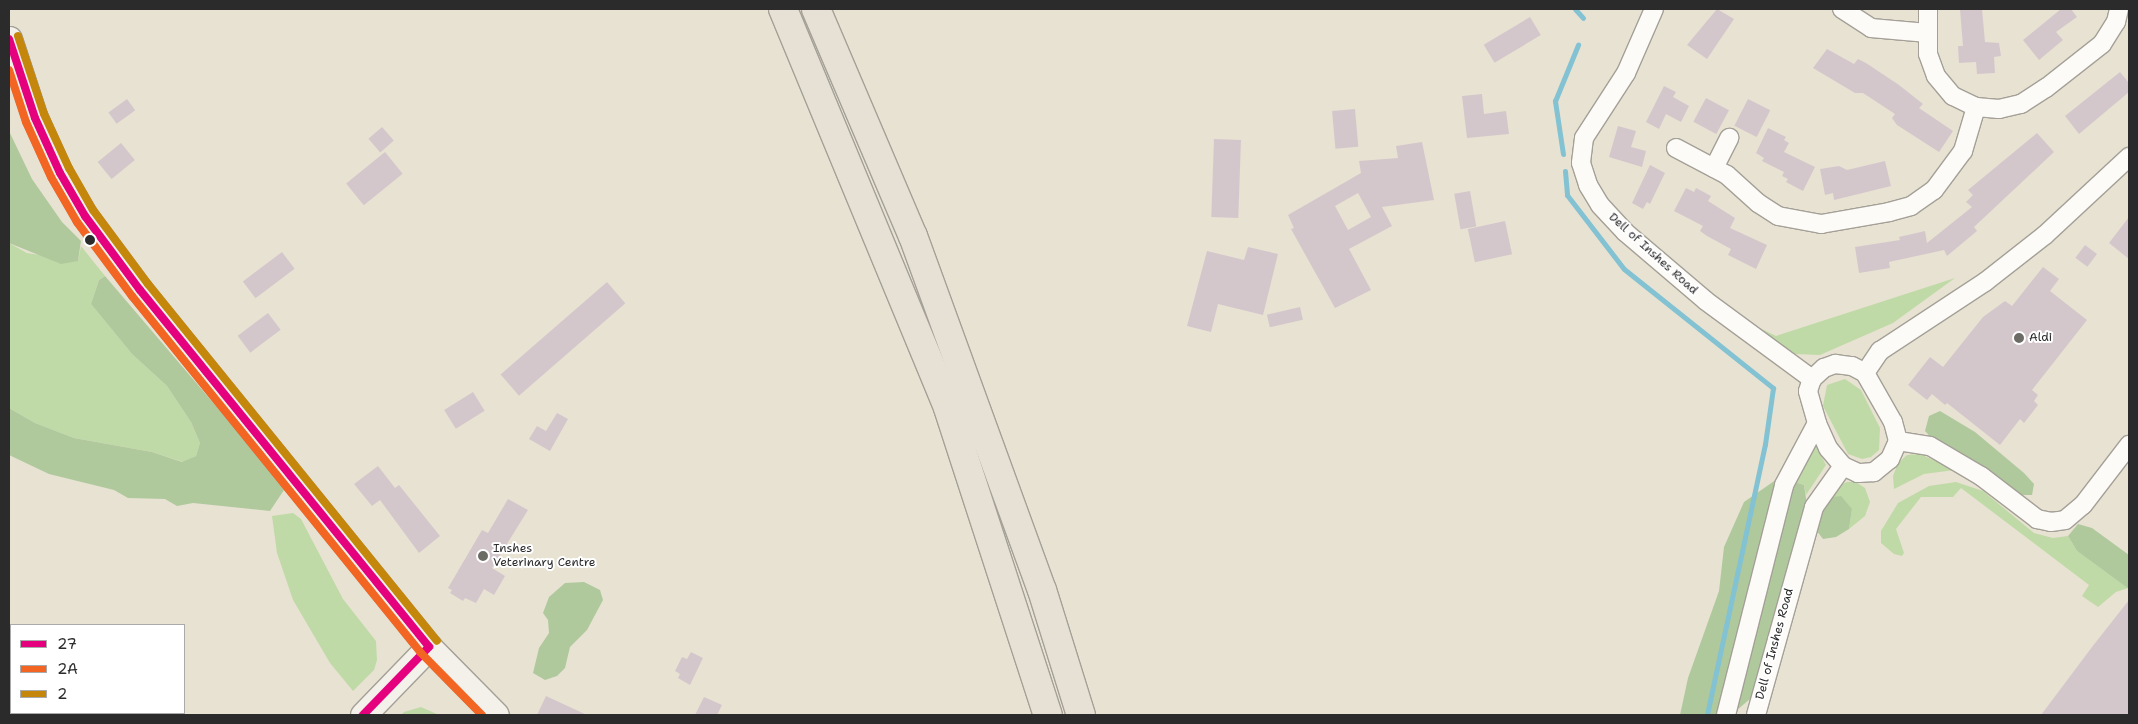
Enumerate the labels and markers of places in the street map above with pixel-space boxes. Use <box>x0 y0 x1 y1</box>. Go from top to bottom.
unlabelled marker <box>85 235 95 245</box>
place label: Aldi <box>2029 331 2052 345</box>
marker: Aldi <box>2013 332 2025 344</box>
place label: Inshes Veterinary Centre <box>493 542 596 570</box>
marker: Inshes Veterinary Centre <box>477 550 489 562</box>

